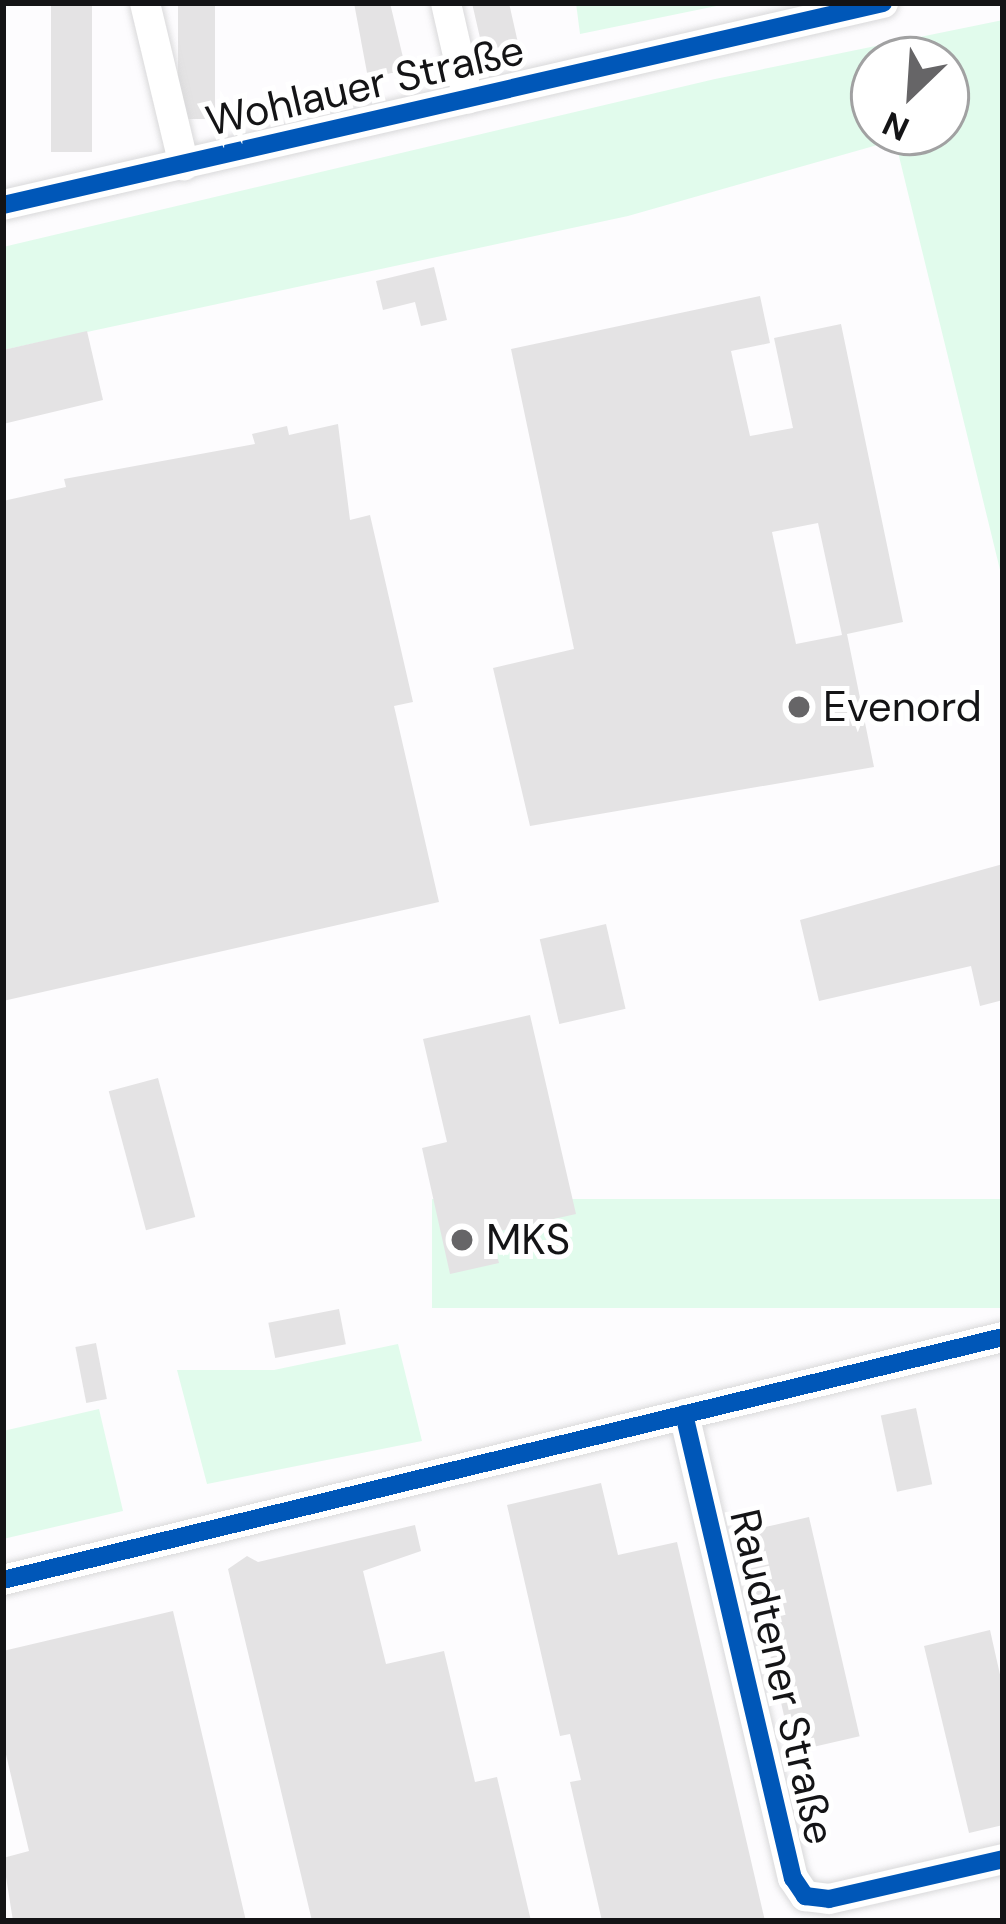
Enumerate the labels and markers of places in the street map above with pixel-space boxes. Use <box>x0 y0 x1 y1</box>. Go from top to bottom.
place label: Evenord <box>823 682 982 732</box>
marker: Evenord <box>786 694 812 720</box>
place label: MKS <box>486 1215 570 1265</box>
marker: MKS <box>449 1227 475 1253</box>

